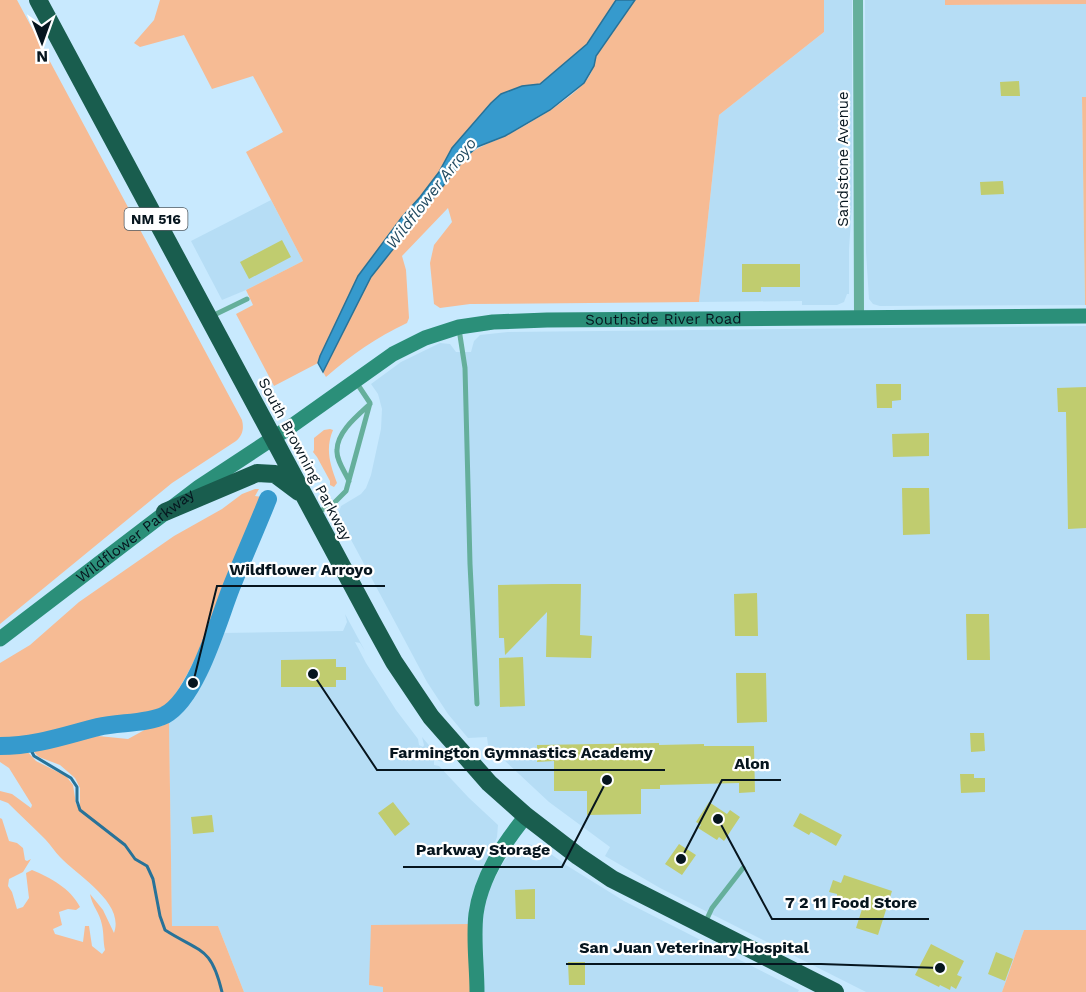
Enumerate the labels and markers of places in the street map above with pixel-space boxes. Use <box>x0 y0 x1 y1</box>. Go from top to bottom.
callout: Wildflower Arroyo <box>217 552 385 586</box>
callout: Farmington Gymnastics Academy <box>377 736 665 770</box>
callout: Alon <box>722 746 781 780</box>
callout: Parkway Storage <box>403 833 562 867</box>
callout: 7 2 11 Food Store <box>772 885 929 919</box>
callout: San Juan Veterinary Hospital <box>566 930 821 964</box>

